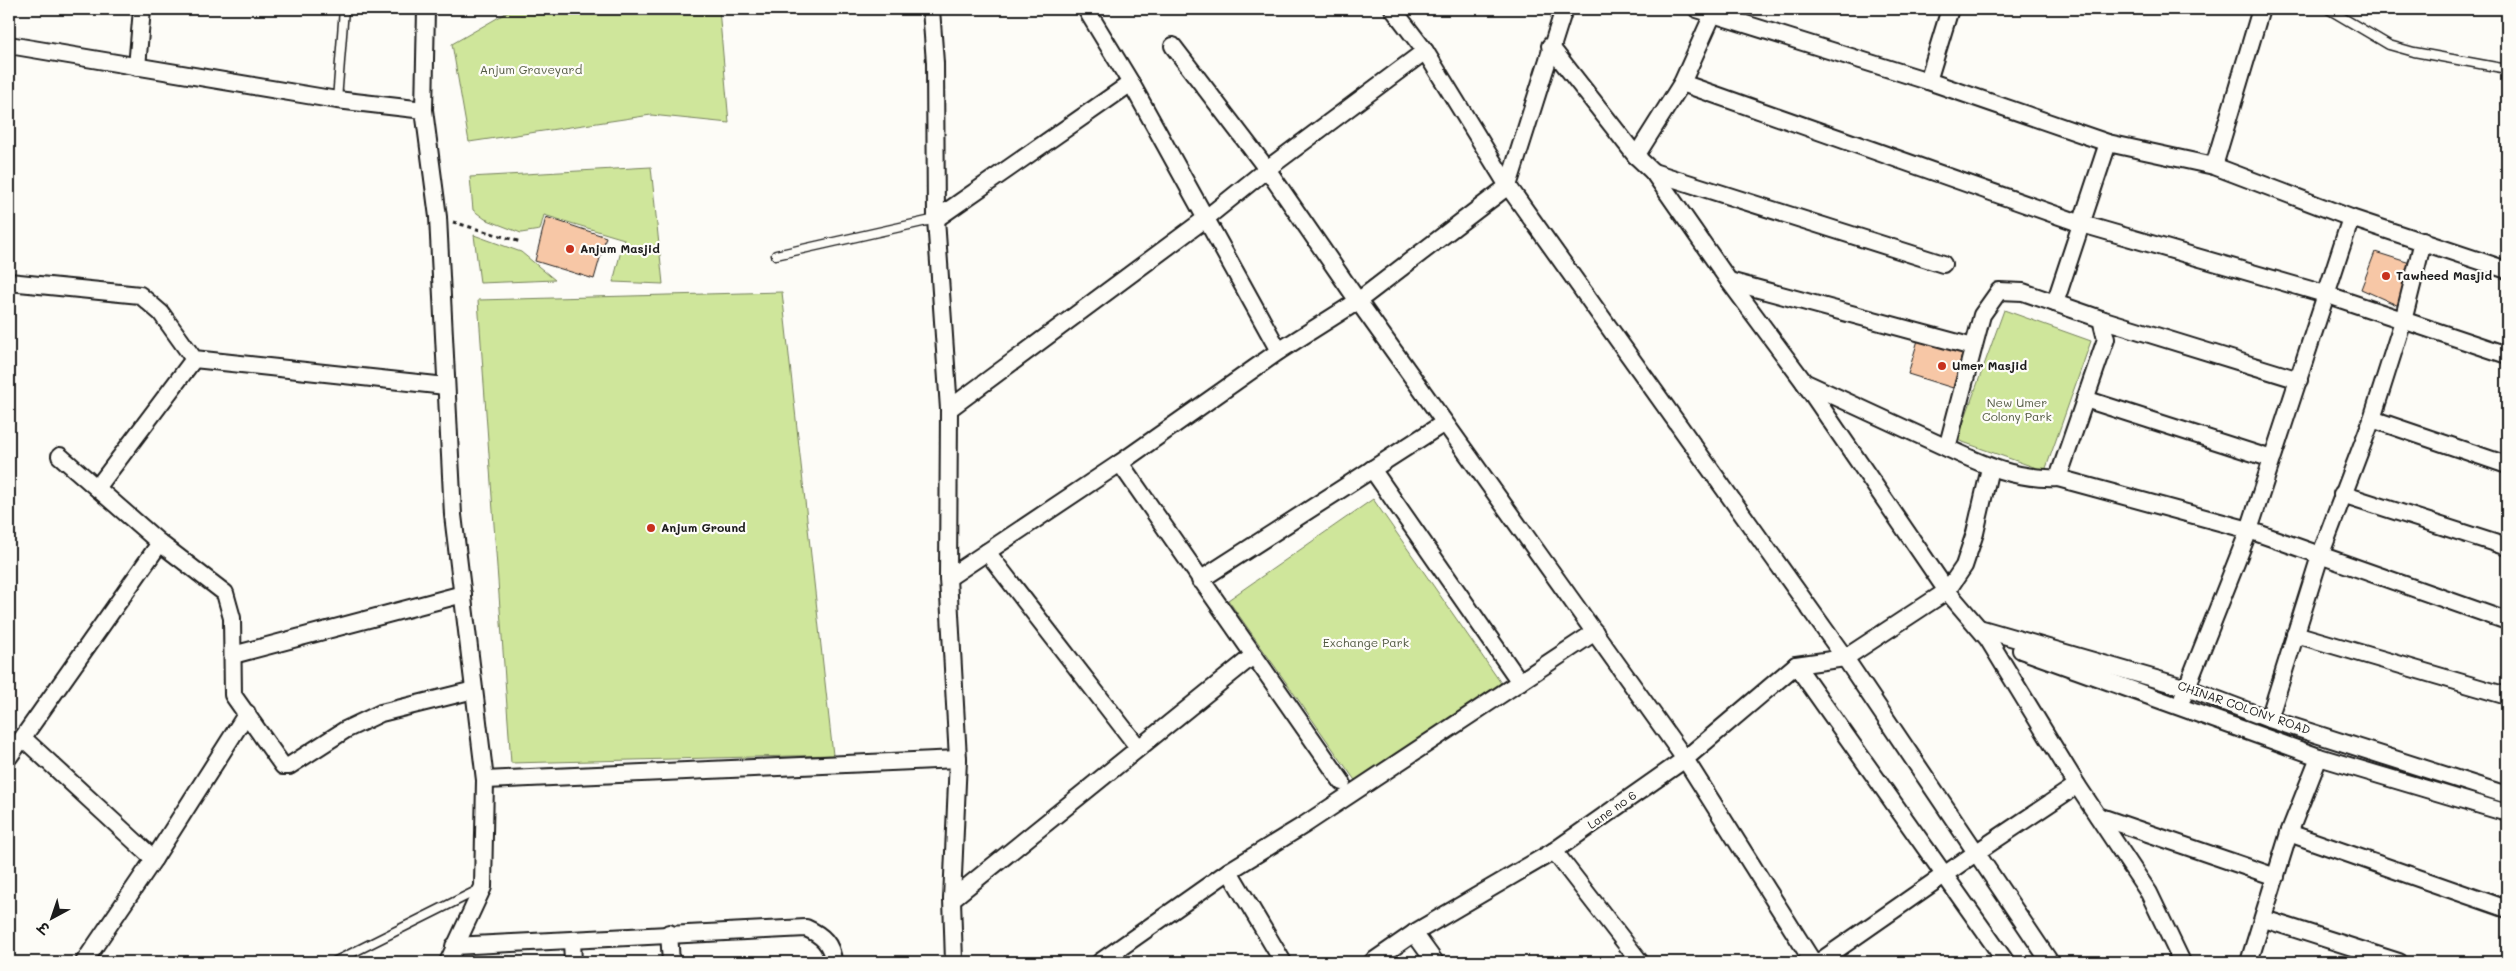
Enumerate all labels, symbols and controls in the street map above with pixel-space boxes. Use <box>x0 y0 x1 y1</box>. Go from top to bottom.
park label: Anjum Graveyard <box>480 61 583 77</box>
place label: Anjum Masjid <box>580 240 660 256</box>
marker: Anjum Masjid <box>564 243 576 255</box>
place label: Tawheed Masjid <box>2396 267 2493 283</box>
marker: Tawheed Masjid <box>2380 270 2392 282</box>
place label: Umer Masjid <box>1952 357 2027 373</box>
marker: Umer Masjid <box>1936 360 1948 372</box>
park label: New Umer Colony Park <box>1982 394 2052 424</box>
place label: Anjum Ground <box>661 519 746 535</box>
marker: Anjum Ground <box>645 522 657 534</box>
park label: Exchange Park <box>1323 634 1409 650</box>
street label: CHINAR COLONY ROAD <box>2176 677 2313 737</box>
street label: Lane no 6 <box>1584 786 1639 832</box>
north arrow <box>28 894 78 944</box>
text: उ <box>32 917 55 940</box>

